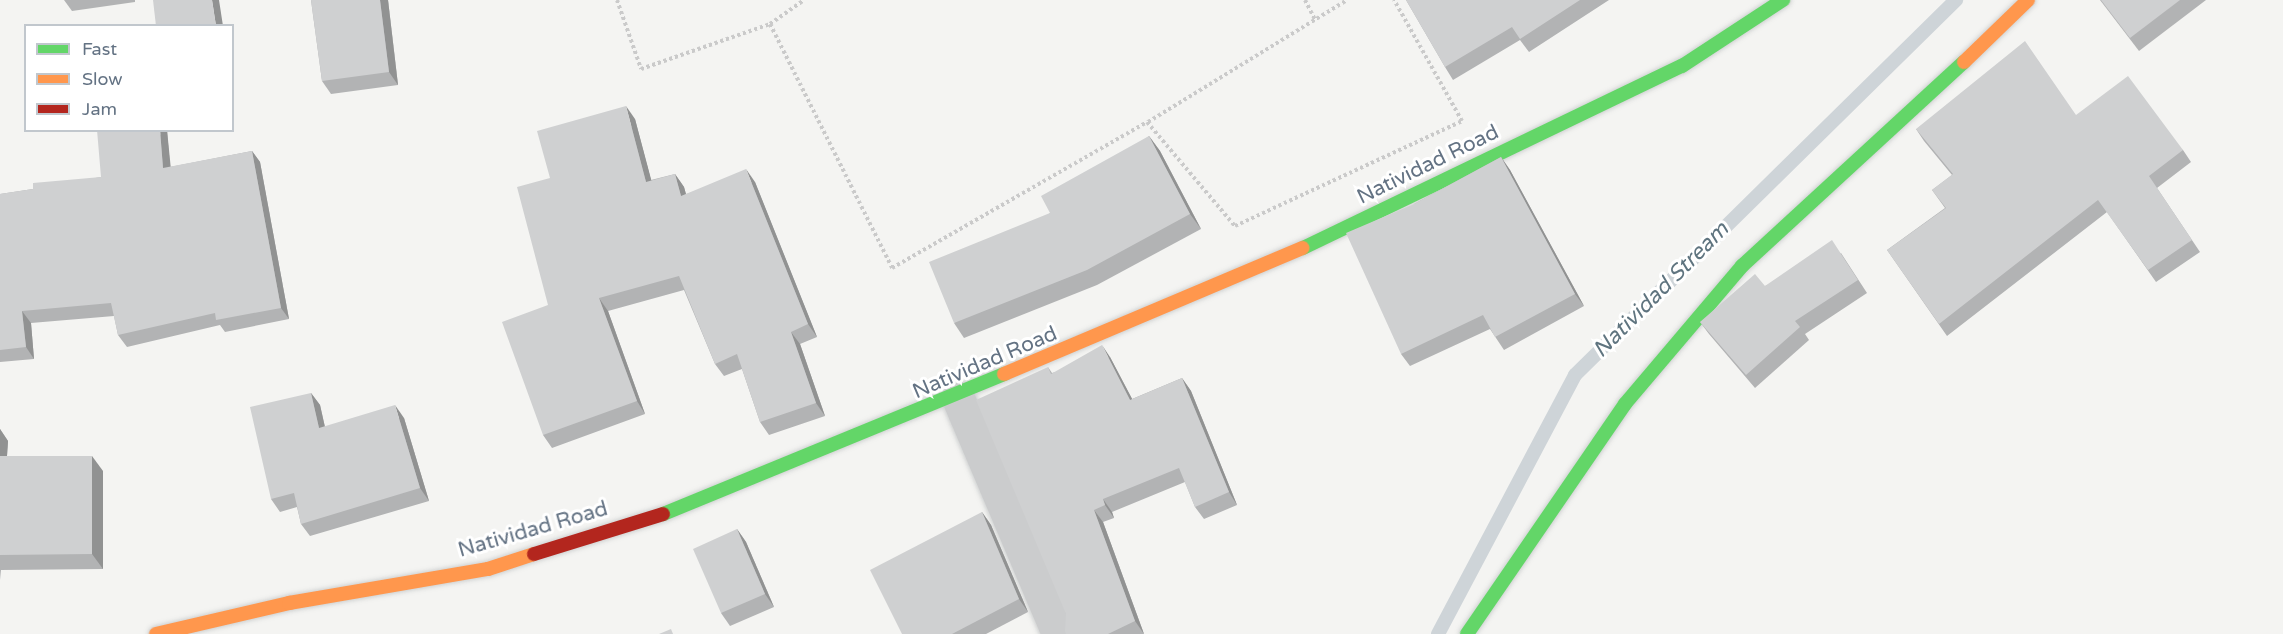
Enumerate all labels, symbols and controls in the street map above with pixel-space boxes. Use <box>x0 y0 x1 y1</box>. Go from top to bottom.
legend <box>24 24 234 132</box>
text: Fast <box>82 38 117 60</box>
text: Slow <box>82 68 123 90</box>
text: Jam <box>82 98 117 120</box>
street label: Natividad Road <box>1353 120 1503 210</box>
water label: Natividad Stream <box>1588 217 1734 363</box>
street label: Natividad Road <box>909 321 1061 405</box>
street label: Natividad Road <box>455 497 611 563</box>

